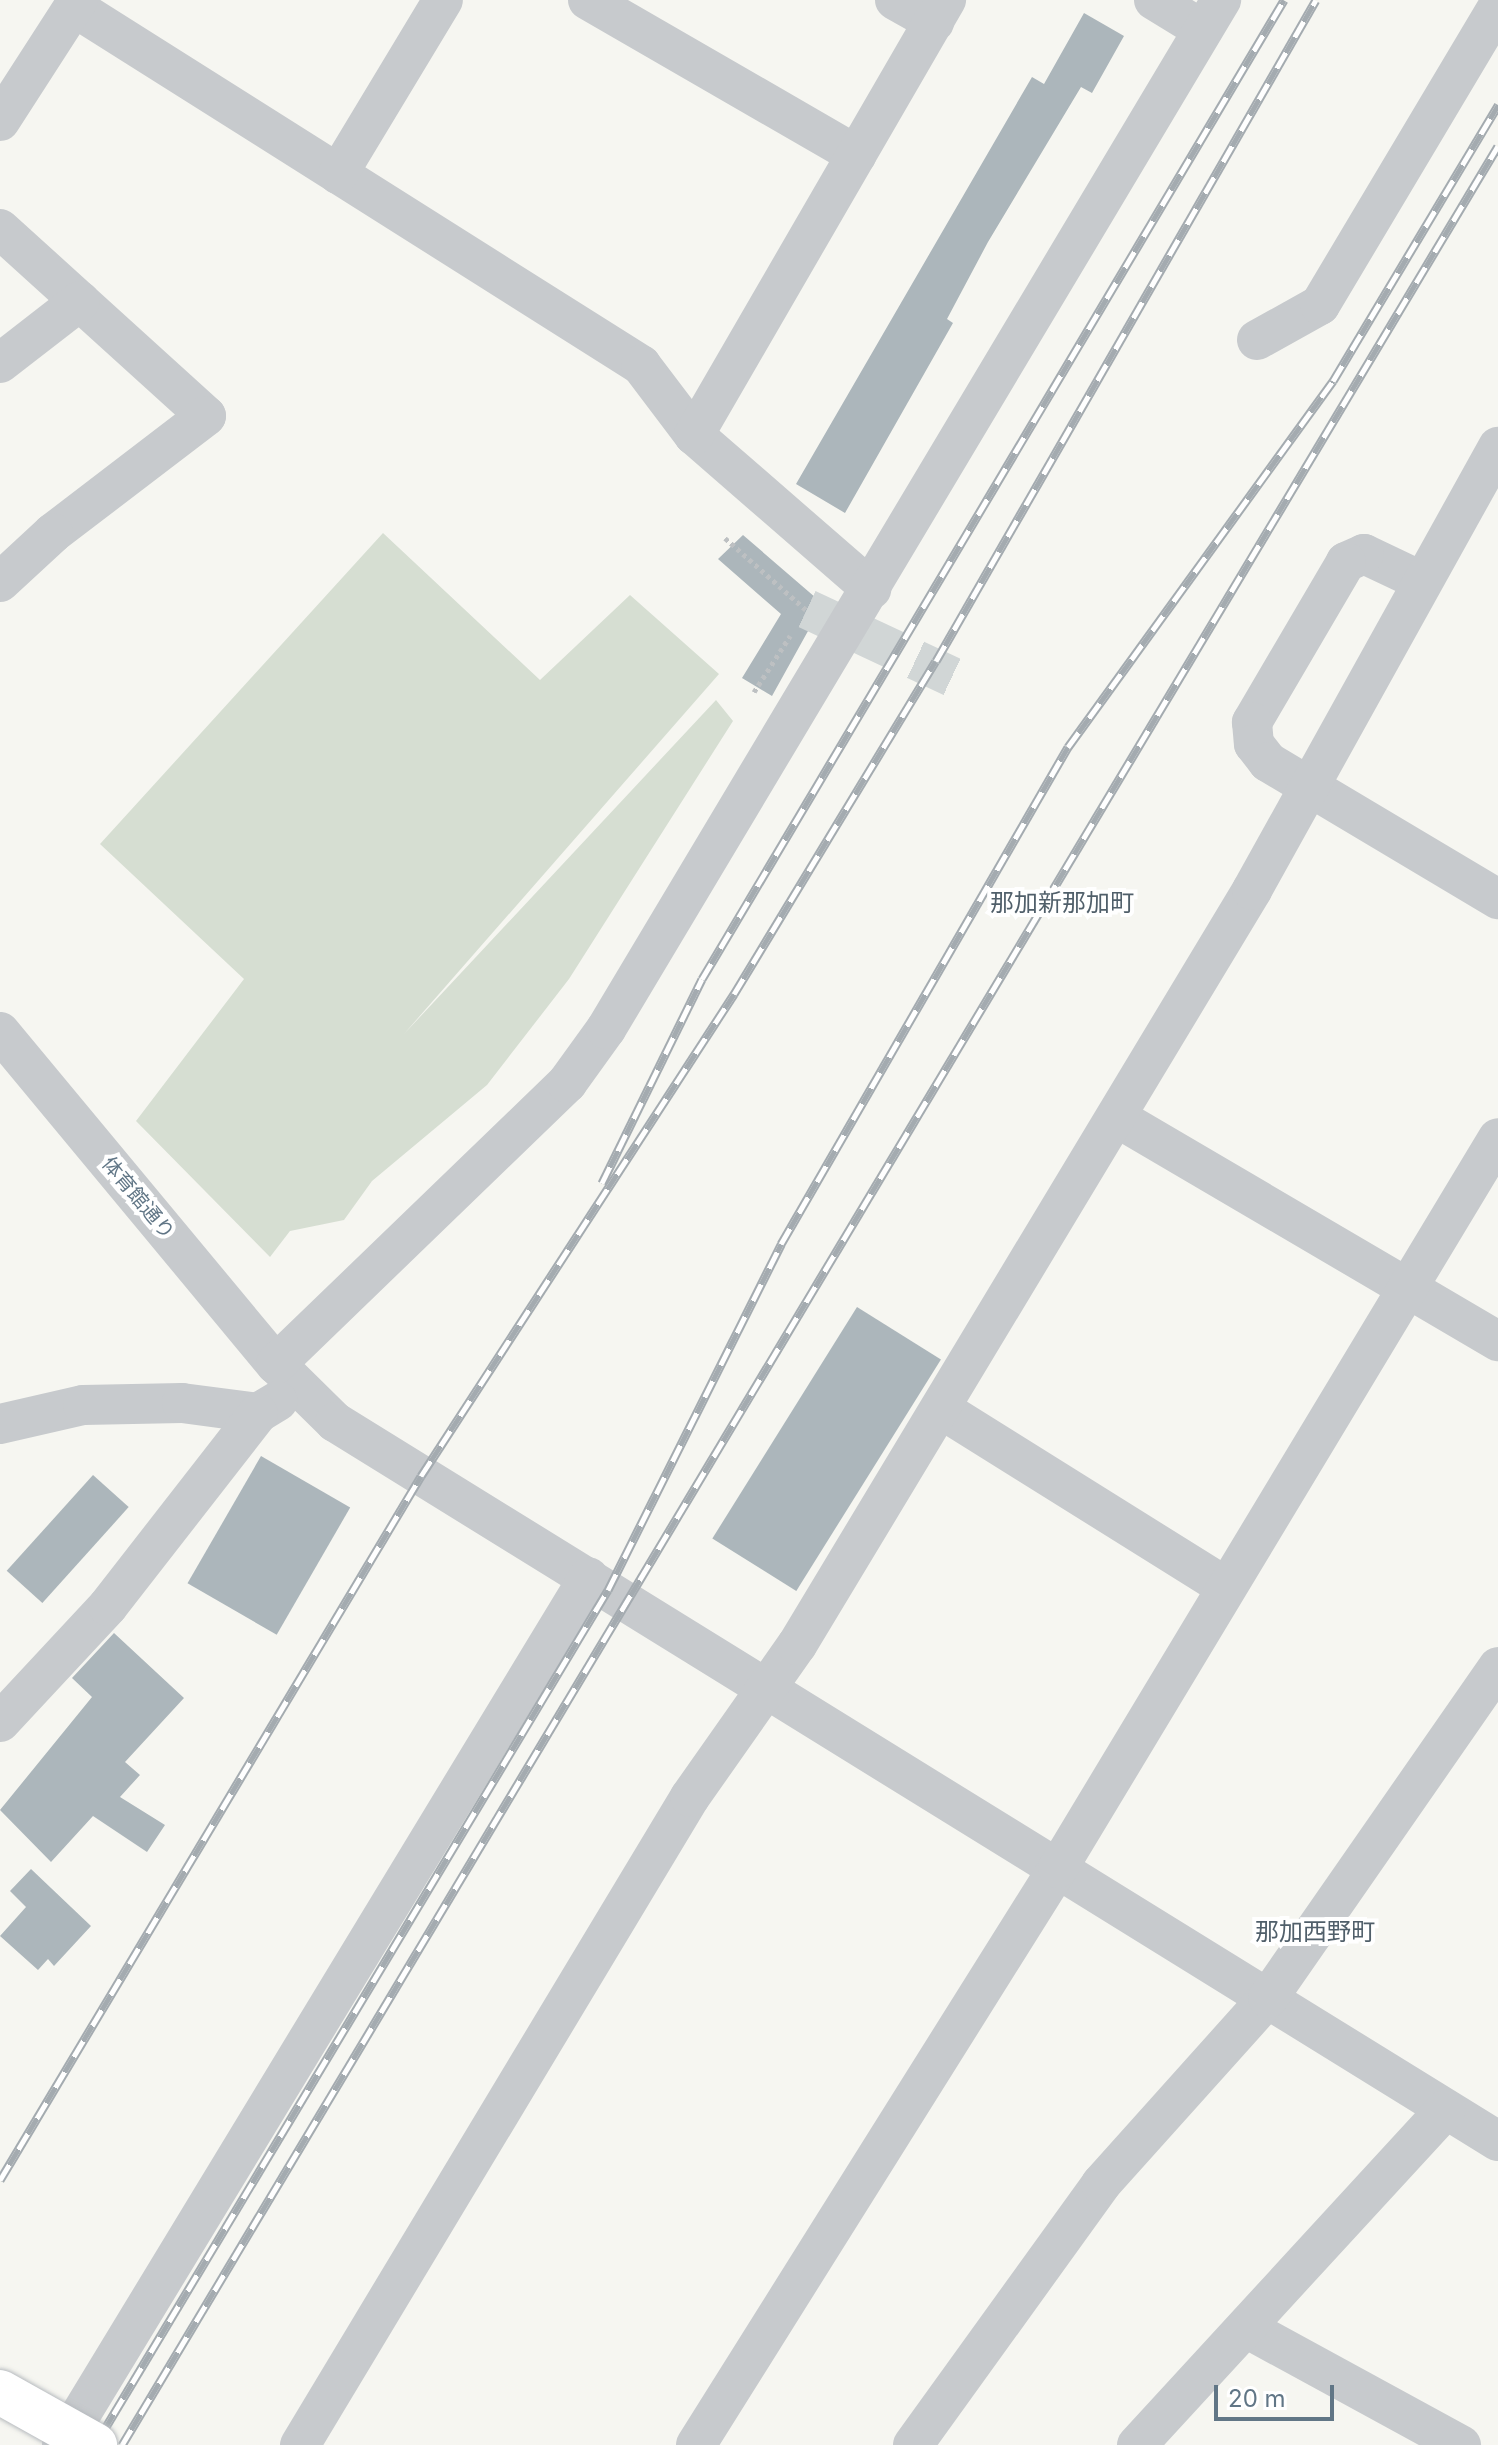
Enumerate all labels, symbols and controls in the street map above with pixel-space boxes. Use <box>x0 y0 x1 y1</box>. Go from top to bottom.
district label: 那加新那加町 <box>990 889 1134 917</box>
street label: 体育館通り <box>97 1152 179 1244</box>
district label: 那加西野町 <box>1255 1918 1375 1946</box>
scale bar <box>1218 2369 1338 2419</box>
text: 20 m <box>1228 2384 1286 2413</box>

